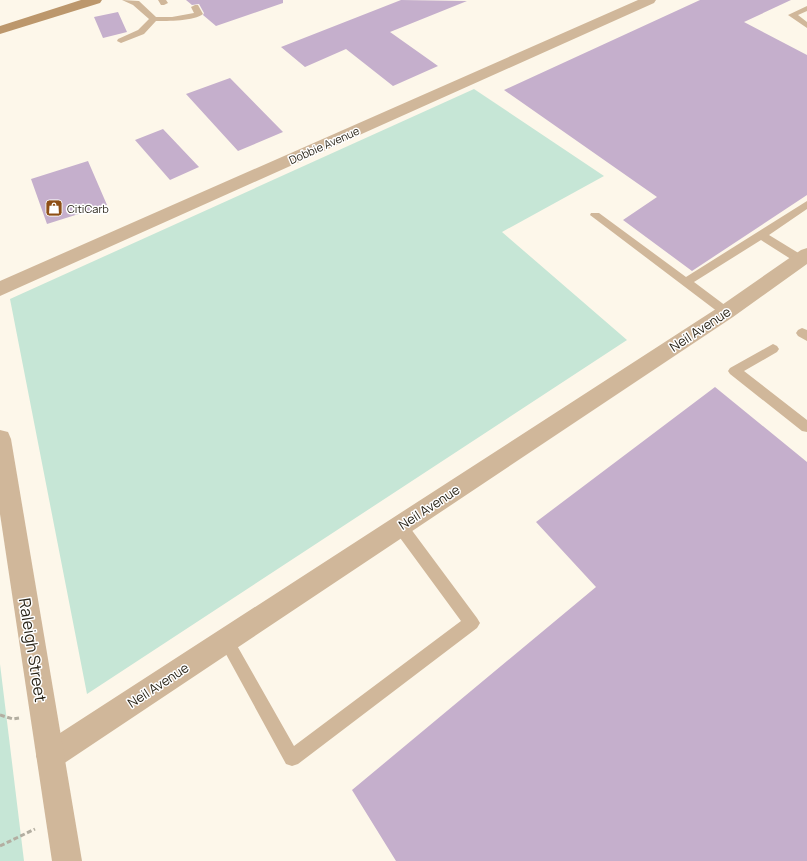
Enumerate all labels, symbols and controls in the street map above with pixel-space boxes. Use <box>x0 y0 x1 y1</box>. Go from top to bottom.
street label: Dobbie Avenue <box>286 123 362 167</box>
shop icon: CitiCarb <box>44 198 64 218</box>
place label: CitiCarb <box>67 201 109 216</box>
street label: Neil Avenue <box>666 302 734 356</box>
street label: Neil Avenue <box>395 480 463 534</box>
street label: Raleigh Street <box>14 596 52 704</box>
street label: Neil Avenue <box>124 658 192 712</box>

